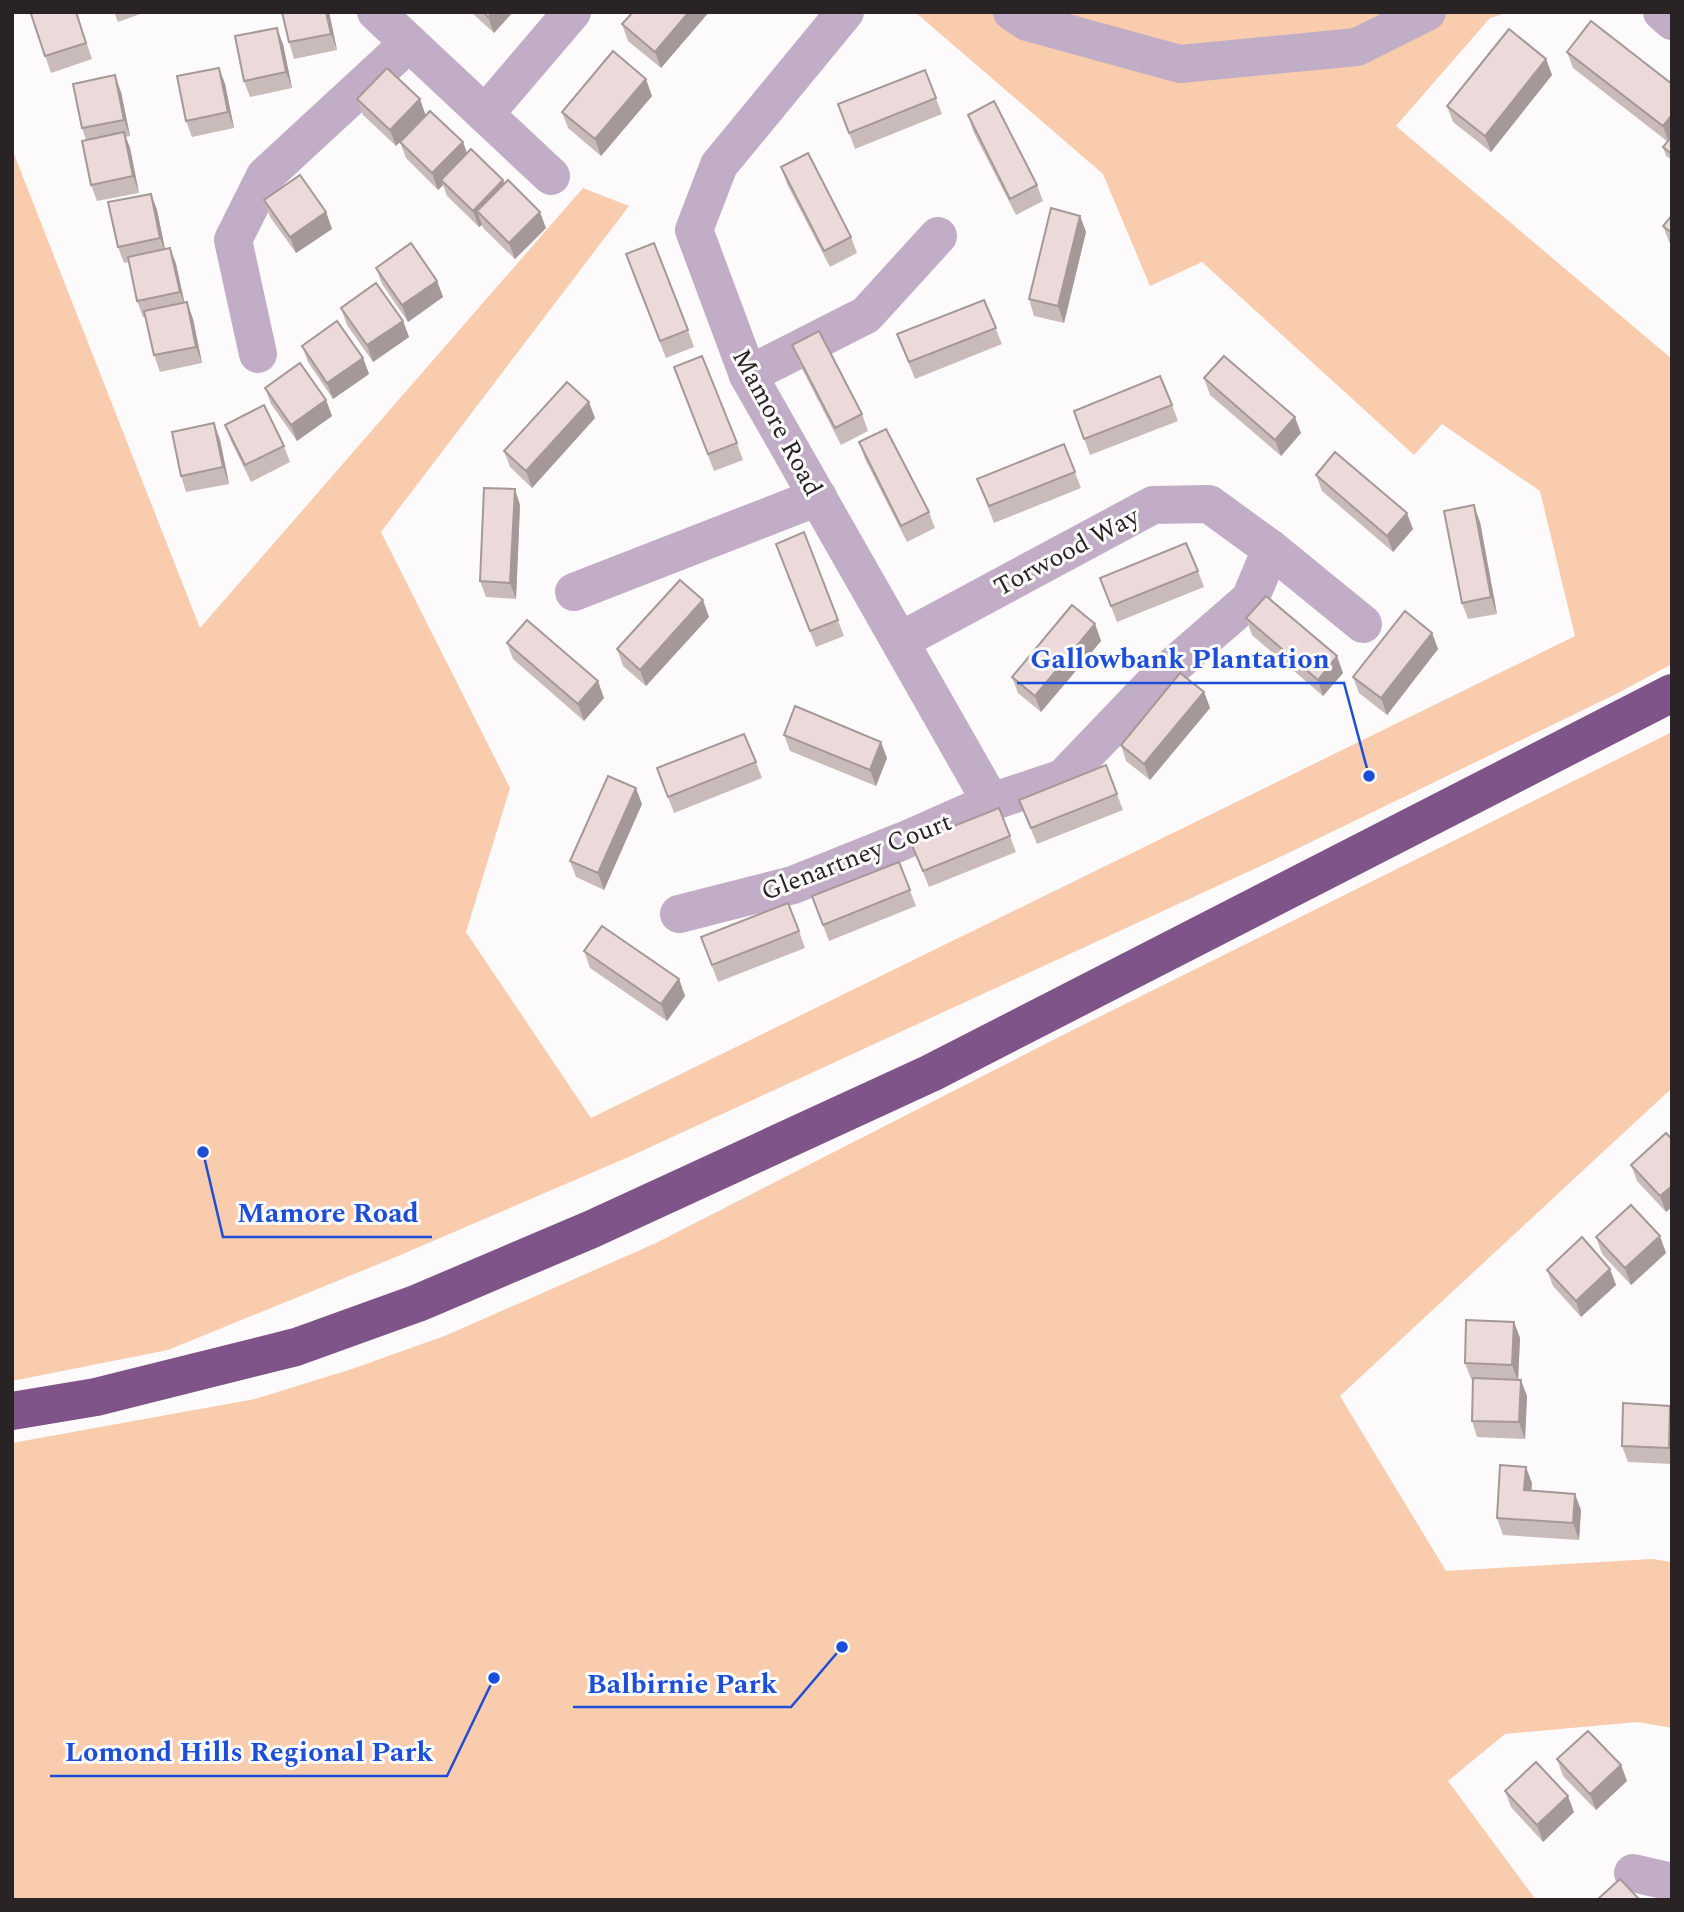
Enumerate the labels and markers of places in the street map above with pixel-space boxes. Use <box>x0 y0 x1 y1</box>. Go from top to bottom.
callout: Gallowbank Plantation <box>1017 634 1344 683</box>
callout: Mamore Road <box>223 1188 432 1237</box>
callout: Balbirnie Park <box>573 1658 791 1707</box>
callout: Lomond Hills Regional Park <box>50 1727 447 1776</box>

